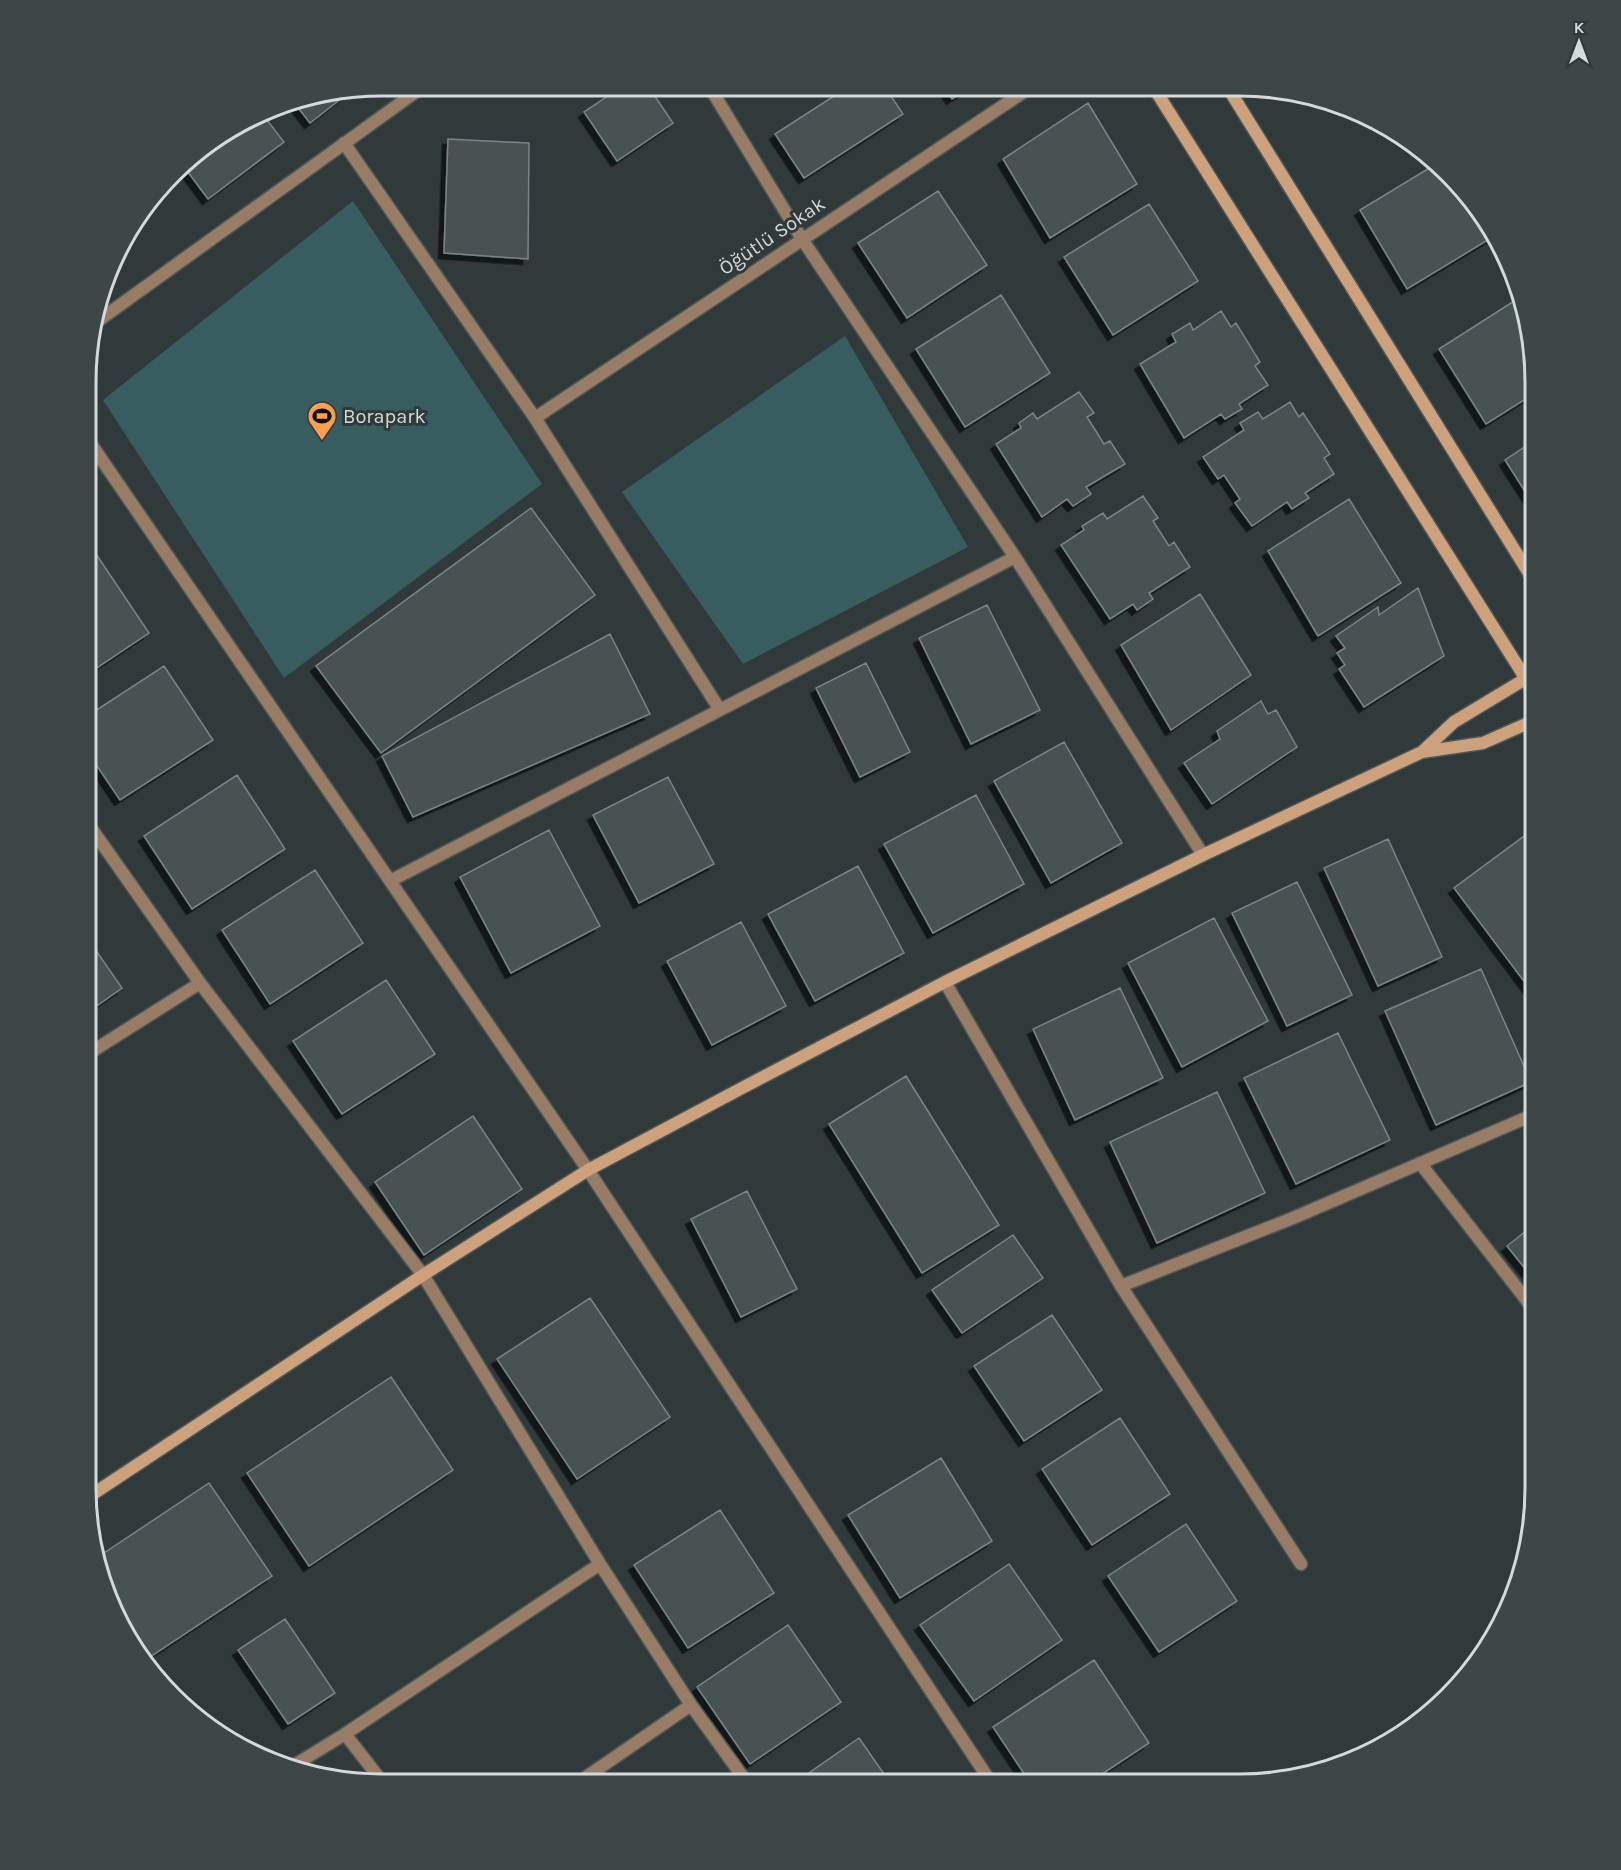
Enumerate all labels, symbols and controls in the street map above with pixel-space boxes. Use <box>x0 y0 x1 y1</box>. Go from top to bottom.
north arrow <box>1549 12 1609 72</box>
text: K <box>1574 18 1585 37</box>
street label: Öğütlü Sokak <box>715 192 829 280</box>
sports icon: Borapark <box>306 400 338 442</box>
place label: Borapark <box>343 405 426 428</box>

